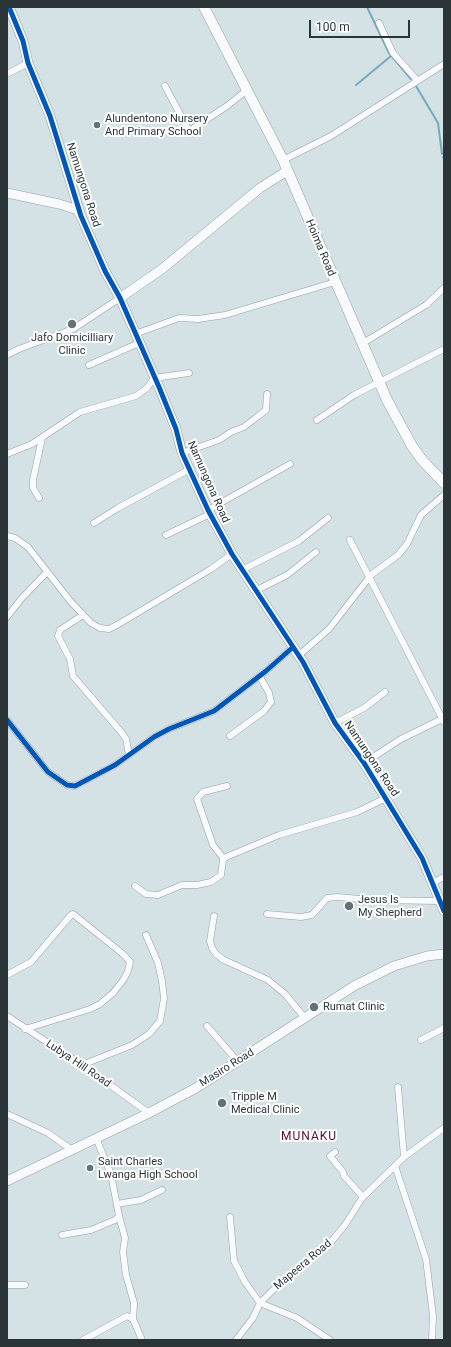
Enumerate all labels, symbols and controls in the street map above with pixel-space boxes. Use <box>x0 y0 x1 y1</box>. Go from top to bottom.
scale bar <box>311 12 412 38</box>
text: 100 m <box>316 20 350 34</box>
place label: Alundentono Nursery And Primary School <box>105 112 208 138</box>
marker: Alundentono Nursery And Primary School <box>92 120 102 130</box>
street label: Namungona Road <box>63 141 103 229</box>
street label: Hoima Road <box>302 218 338 278</box>
marker: Jafo Domicilliary Clinic <box>66 318 78 330</box>
place label: Jafo Domicilliary Clinic <box>31 331 113 357</box>
street label: Namungona Road <box>184 439 232 525</box>
street label: Namungona Road <box>341 719 401 799</box>
place label: Jesus Is My Shepherd <box>358 893 422 919</box>
marker: Jesus Is My Shepherd <box>343 900 355 912</box>
place label: Rumat Clinic <box>323 1000 385 1014</box>
marker: Rumat Clinic <box>308 1001 320 1013</box>
street label: Lubya Hill Road <box>43 1037 113 1091</box>
street label: Masiro Road <box>197 1046 257 1090</box>
place label: Tripple M Medical Clinic <box>231 1090 299 1116</box>
marker: Tripple M Medical Clinic <box>216 1097 228 1109</box>
district label: MUNAKU <box>281 1130 337 1144</box>
place label: Saint Charles Lwanga High School <box>98 1155 198 1181</box>
marker: Saint Charles Lwanga High School <box>85 1163 95 1173</box>
street label: Mapeera Road <box>272 1237 334 1293</box>

